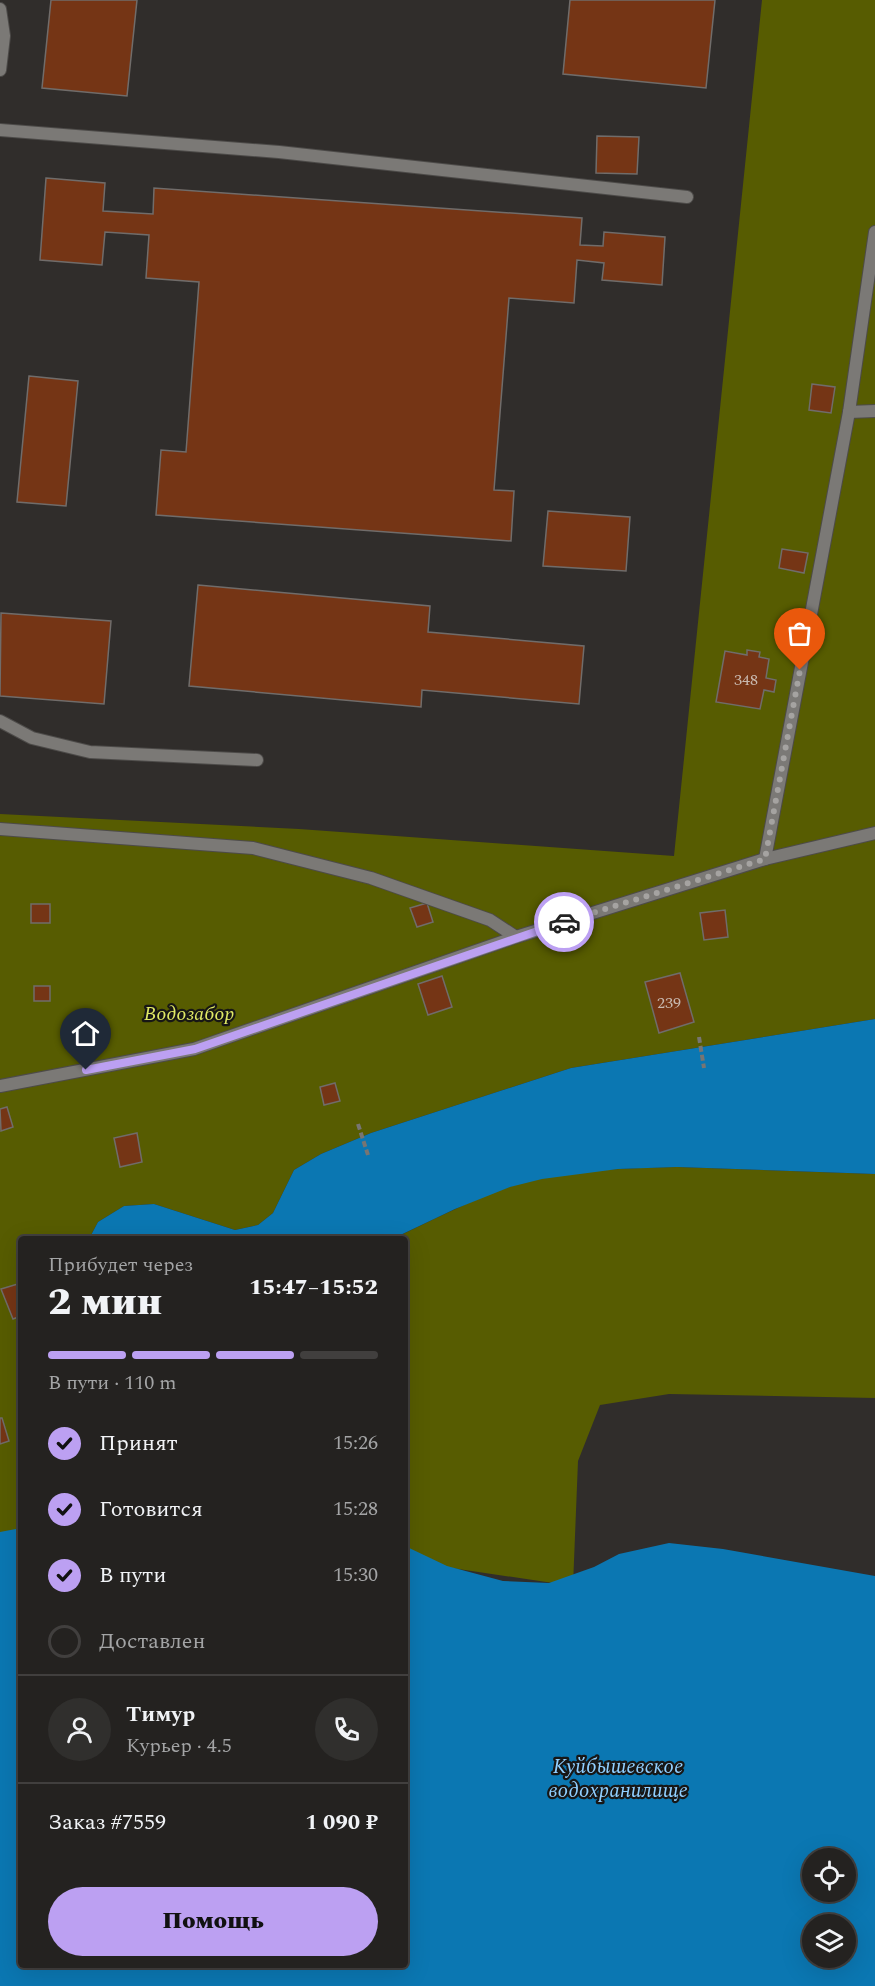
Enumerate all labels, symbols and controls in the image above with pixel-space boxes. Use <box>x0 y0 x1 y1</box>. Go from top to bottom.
pin <box>774 608 825 670</box>
icon: bag <box>783 617 816 650</box>
house number: 348 <box>734 668 758 692</box>
courier <box>534 892 594 952</box>
icon: car <box>548 906 581 939</box>
house number: 239 <box>657 991 681 1015</box>
park label: Водозабор <box>144 999 234 1029</box>
pin <box>60 1008 111 1070</box>
icon: home <box>69 1017 102 1050</box>
text: Прибудет через <box>48 1250 193 1280</box>
text: 15:47–15:52 <box>249 1271 378 1304</box>
text: 2 мин <box>48 1273 162 1332</box>
text: В пути · 110 m <box>48 1368 176 1398</box>
icon: check <box>48 1427 81 1460</box>
text: Принят <box>99 1427 178 1460</box>
text: 15:26 <box>333 1428 378 1458</box>
icon: check <box>48 1493 81 1526</box>
text: Готовится <box>99 1493 203 1526</box>
text: 15:28 <box>333 1494 378 1524</box>
icon: check <box>48 1559 81 1592</box>
text: В пути <box>99 1559 166 1592</box>
text: 15:30 <box>333 1560 378 1590</box>
text: Доставлен <box>99 1625 206 1658</box>
button: person <box>48 1698 111 1761</box>
text: Тимур <box>126 1698 195 1731</box>
button: phone <box>315 1698 378 1761</box>
text: Курьер · 4.5 <box>126 1731 232 1761</box>
water label: Куйбышевское водохранилище <box>548 1751 688 1807</box>
text: Заказ #7559 <box>48 1806 166 1839</box>
text: 1 090 ₽ <box>305 1806 378 1839</box>
map controls <box>802 1848 856 1968</box>
button: locate <box>802 1848 856 1902</box>
button: Помощь <box>48 1887 378 1956</box>
button: layers <box>802 1914 856 1968</box>

